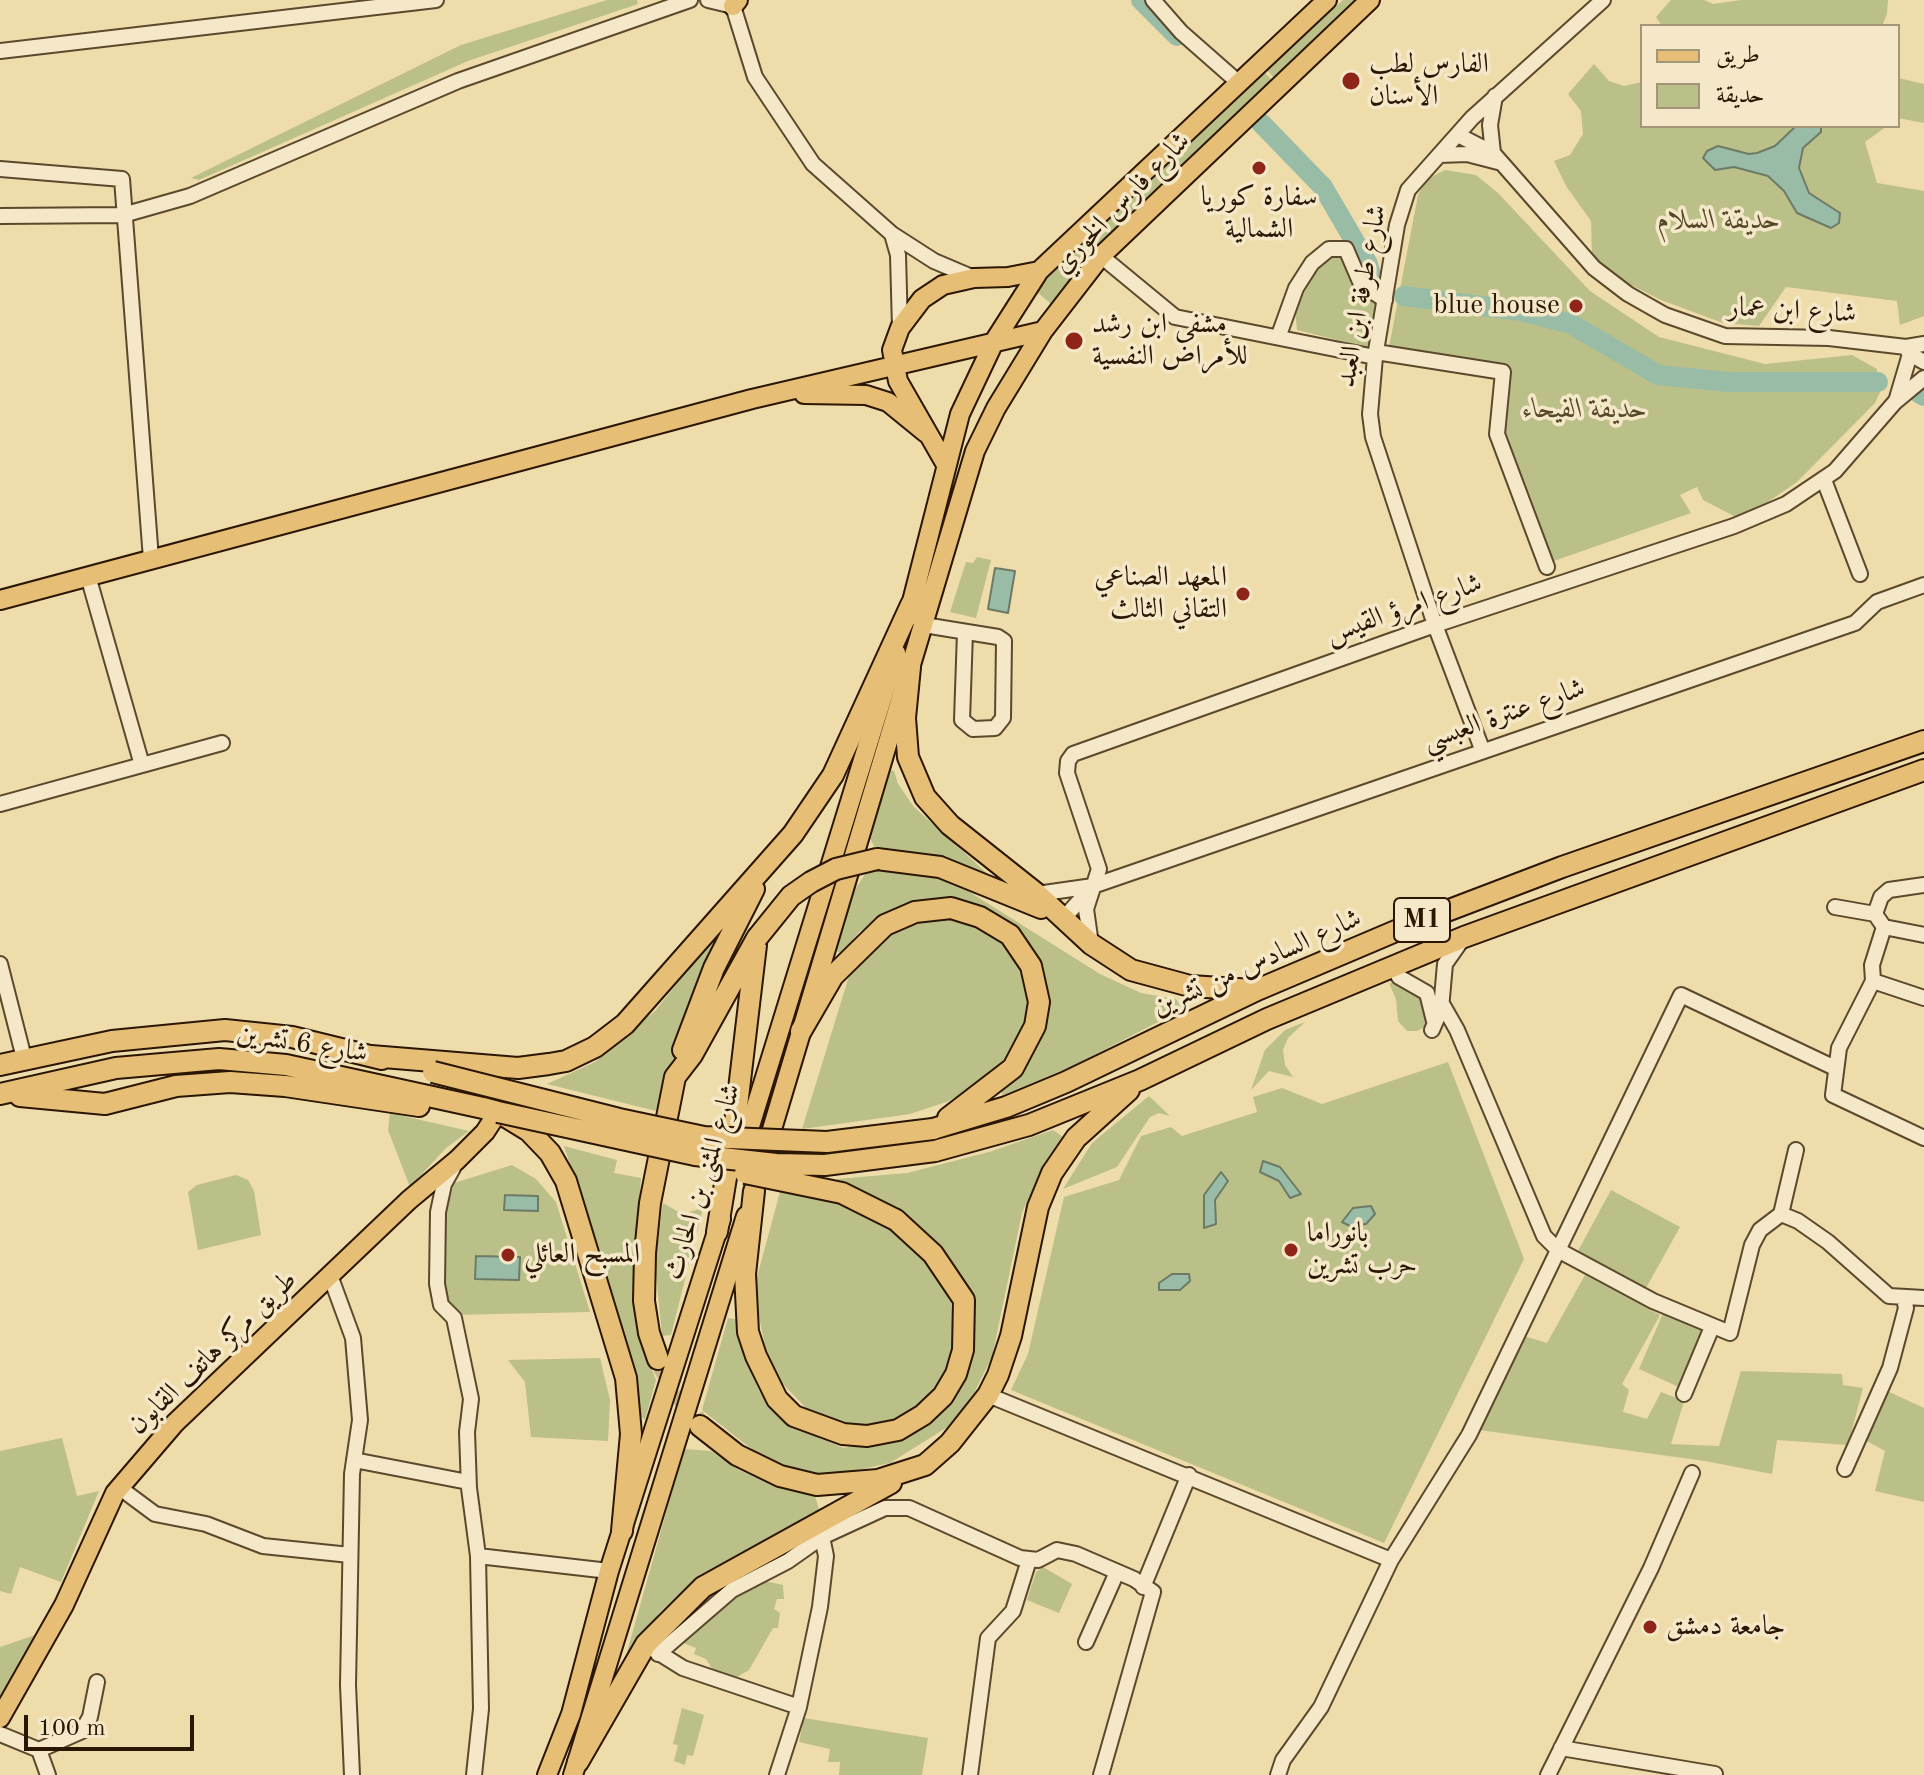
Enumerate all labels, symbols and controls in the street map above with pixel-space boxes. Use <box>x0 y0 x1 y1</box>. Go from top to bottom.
legend <box>1640 24 1900 128</box>
text: طريق <box>1716 44 1760 68</box>
place label: الفارس لطب الأسنان <box>1369 48 1489 114</box>
marker: الفارس لطب الأسنان <box>1340 70 1362 92</box>
text: حديقة <box>1716 84 1765 108</box>
street label: شارع فارس الخوري <box>1046 125 1198 281</box>
marker: سفارة كوريا الشمالية <box>1250 159 1268 177</box>
place label: سفارة كوريا الشمالية <box>1201 181 1317 247</box>
street label: شارع طرفة ابن العبد <box>1329 202 1395 390</box>
park label: حديقة السلام <box>1657 204 1781 238</box>
place label: blue house <box>1433 289 1560 323</box>
street label: شارع ابن عمار <box>1727 291 1857 331</box>
marker: blue house <box>1567 297 1585 315</box>
place label: مشفى ابن رشد للأمراض النفسية <box>1092 308 1248 374</box>
marker: مشفى ابن رشد للأمراض النفسية <box>1063 330 1085 352</box>
park label: حديقة الفيحاء <box>1523 393 1647 427</box>
place label: المعهد الصناعي التقاني الثالث <box>1094 561 1227 627</box>
street label: شارع امرؤ القيس <box>1321 567 1487 651</box>
marker: المعهد الصناعي التقاني الثالث <box>1234 585 1252 603</box>
street label: شارع عنترة العبسي <box>1418 672 1590 758</box>
road number: M1 <box>1394 898 1450 942</box>
street label: شارع السادس من تشرين <box>1147 902 1367 1024</box>
street label: شارع 6 تشرين <box>234 1017 370 1071</box>
street label: شارع المثنى بن الحارث <box>657 1080 749 1284</box>
place label: بانوراما حرب تشرين <box>1307 1217 1417 1283</box>
place label: المسبح العائلي <box>524 1238 640 1272</box>
marker: بانوراما حرب تشرين <box>1282 1241 1300 1259</box>
marker: المسبح العائلي <box>499 1246 517 1264</box>
street label: طريق مركز هاتف القابون <box>122 1264 304 1442</box>
place label: جامعة دمشق <box>1666 1610 1785 1644</box>
marker: جامعة دمشق <box>1641 1618 1659 1636</box>
scale bar <box>28 1699 198 1749</box>
text: 100 m <box>38 1717 106 1741</box>

